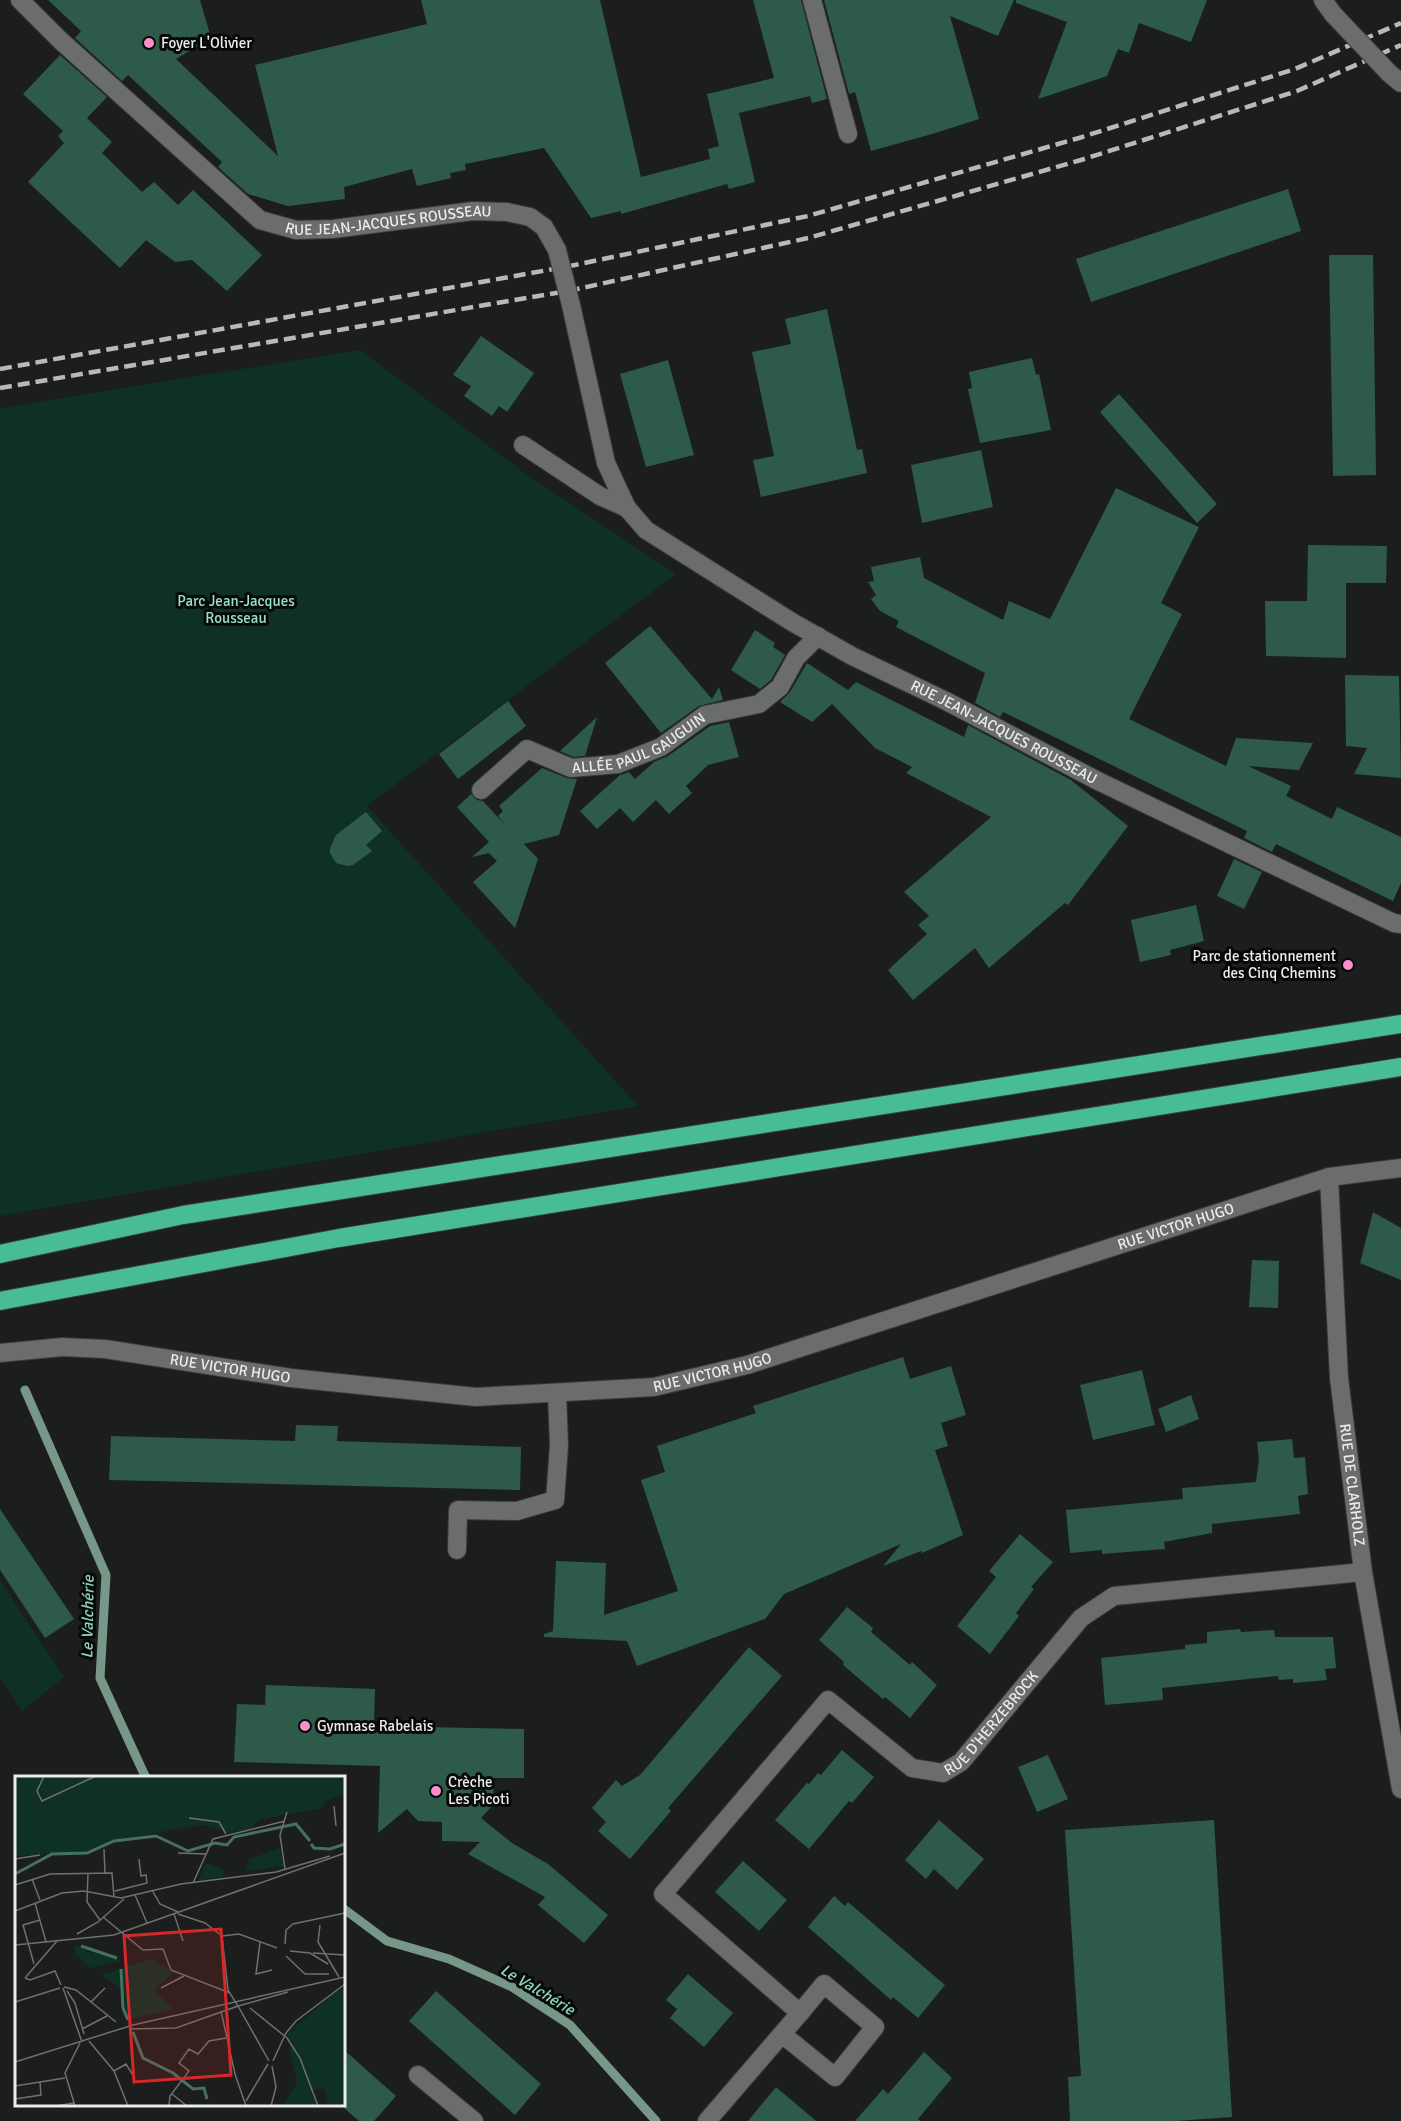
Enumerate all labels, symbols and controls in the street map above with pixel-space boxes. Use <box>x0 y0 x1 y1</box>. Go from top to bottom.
place label: Foyer L'Olivier <box>161 34 252 52</box>
marker: Foyer L'Olivier <box>142 36 156 50</box>
street label: RUE JEAN-JACQUES ROUSSEAU <box>283 202 492 239</box>
park label: Parc Jean-Jacques Rousseau <box>177 592 295 627</box>
street label: RUE JEAN-JACQUES ROUSSEAU <box>908 676 1100 788</box>
street label: ALLÉE PAUL GAUGUIN <box>571 709 709 777</box>
place label: Parc de stationnement des Cinq Chemins <box>1193 947 1336 982</box>
marker: Parc de stationnement des Cinq Chemins <box>1341 958 1355 972</box>
street label: RUE VICTOR HUGO <box>1115 1199 1236 1254</box>
street label: RUE VICTOR HUGO <box>651 1349 774 1396</box>
street label: RUE VICTOR HUGO <box>169 1350 292 1387</box>
street label: RUE DE CLARHOLZ <box>1336 1423 1369 1547</box>
water label: Le Valchérie <box>77 1574 99 1659</box>
street label: RUE D'HERZEBROCK <box>941 1667 1042 1779</box>
place label: Gymnase Rabelais <box>317 1717 434 1735</box>
marker: Gymnase Rabelais <box>298 1719 312 1733</box>
place label: Crèche Les Picoti <box>448 1773 509 1808</box>
inset map <box>15 1776 345 2106</box>
marker: Crèche Les Picoti <box>429 1784 443 1798</box>
water label: Le Valchérie <box>497 1960 579 2020</box>

